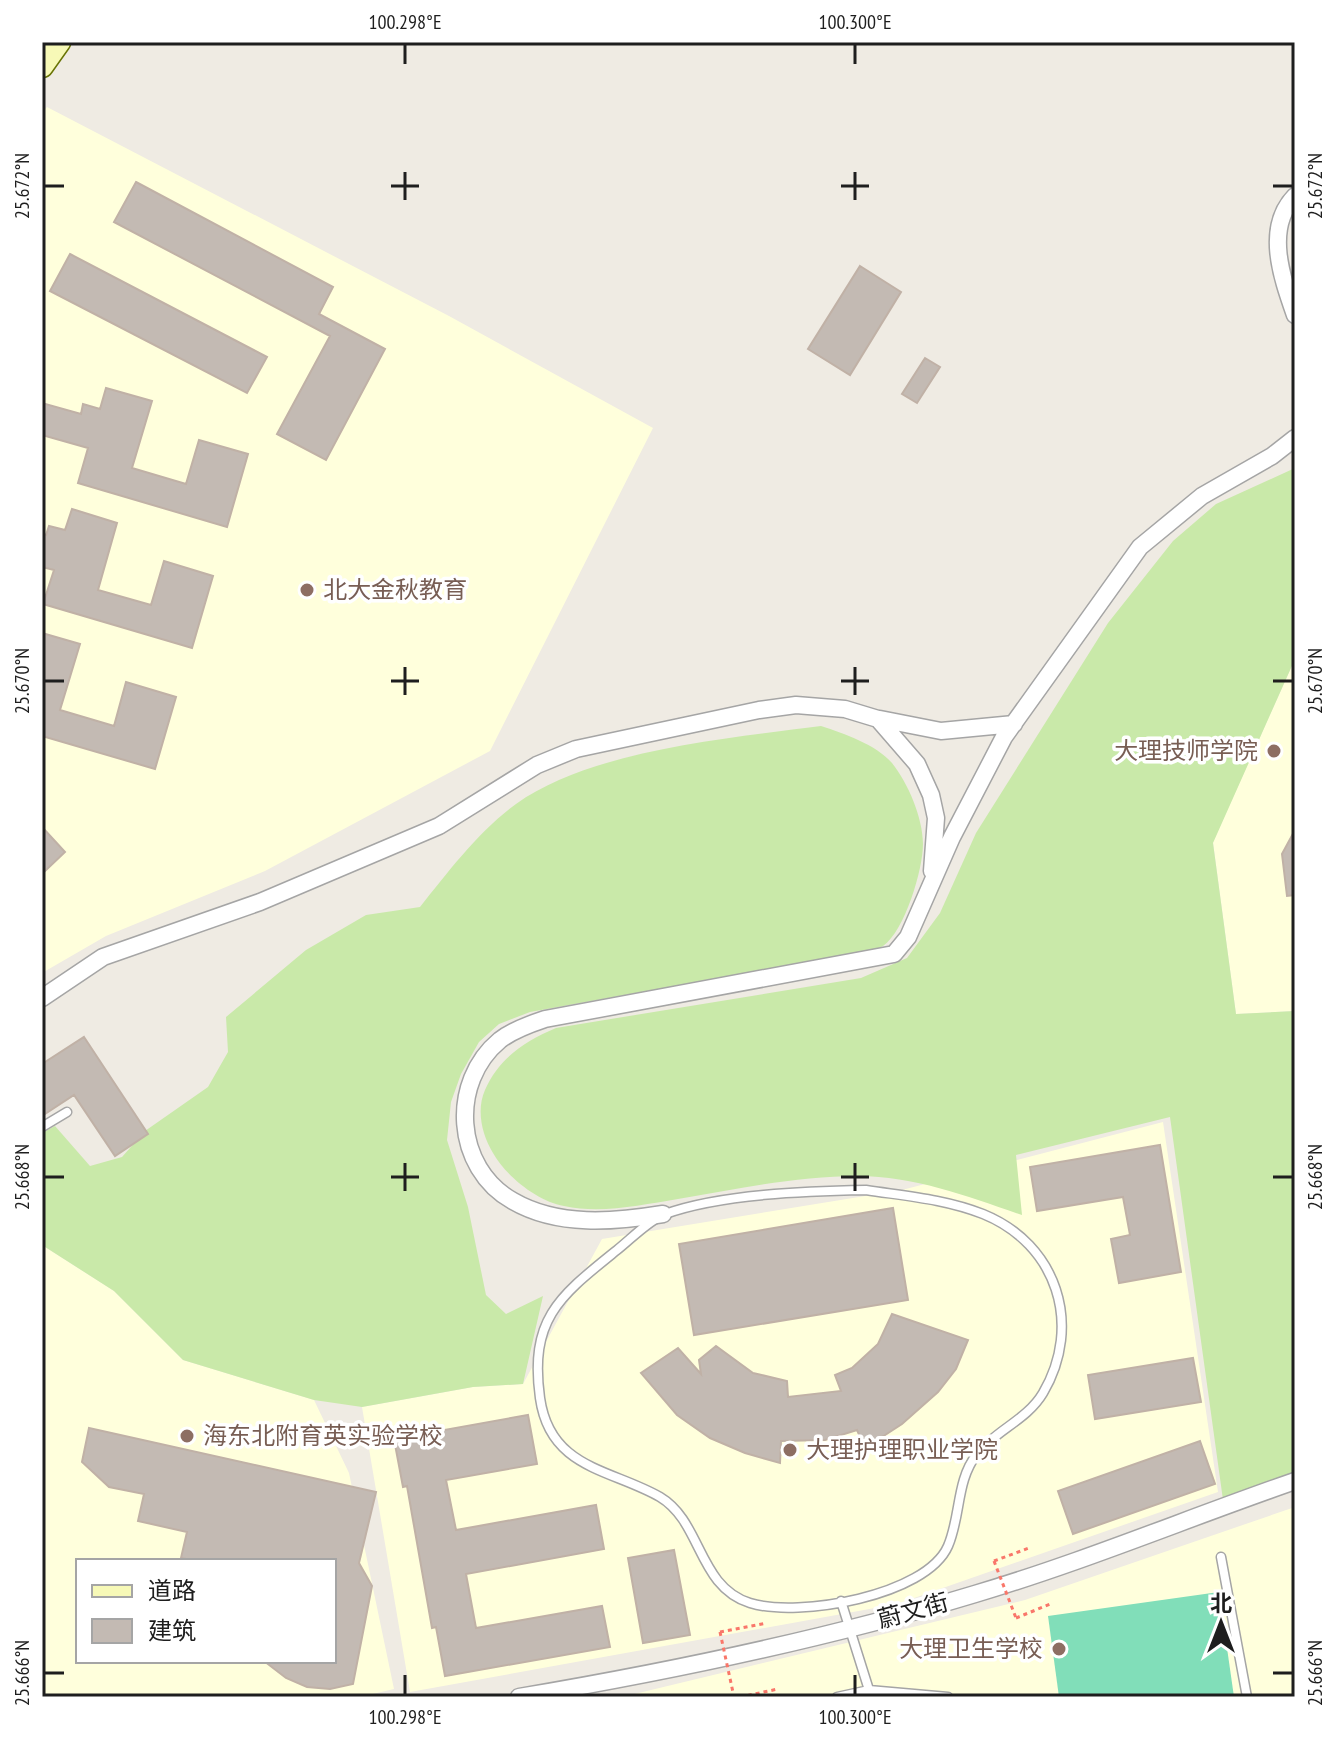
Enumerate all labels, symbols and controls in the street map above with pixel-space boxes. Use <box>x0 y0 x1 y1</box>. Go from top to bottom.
text: 100.298°E <box>369 9 441 35</box>
text: 100.300°E <box>819 9 891 35</box>
text: 25.672°N <box>9 153 35 219</box>
text: 25.672°N <box>1302 153 1328 219</box>
place label: 北大金秋教育 <box>323 574 467 605</box>
marker: 北大金秋教育 <box>298 581 316 599</box>
text: 25.670°N <box>9 648 35 714</box>
text: 25.670°N <box>1302 648 1328 714</box>
place label: 大理技师学院 <box>1114 735 1258 766</box>
marker: 大理技师学院 <box>1265 742 1283 760</box>
text: 25.668°N <box>9 1144 35 1210</box>
text: 25.668°N <box>1302 1144 1328 1210</box>
place label: 海东北附育英实验学校 <box>203 1420 443 1451</box>
marker: 海东北附育英实验学校 <box>178 1427 196 1445</box>
place label: 大理护理职业学院 <box>806 1434 998 1465</box>
marker: 大理护理职业学院 <box>781 1441 799 1459</box>
legend <box>76 1559 336 1663</box>
text: 道路 <box>148 1575 196 1606</box>
north arrow <box>1181 1583 1261 1663</box>
street label: 蔚文街 <box>874 1586 952 1635</box>
text: 北 <box>1210 1589 1232 1617</box>
text: 建筑 <box>148 1615 196 1646</box>
place label: 大理卫生学校 <box>899 1633 1043 1664</box>
text: 25.666°N <box>9 1640 35 1706</box>
marker: 大理卫生学校 <box>1050 1640 1068 1658</box>
text: 25.666°N <box>1302 1640 1328 1706</box>
text: 100.298°E <box>369 1704 441 1730</box>
text: 100.300°E <box>819 1704 891 1730</box>

